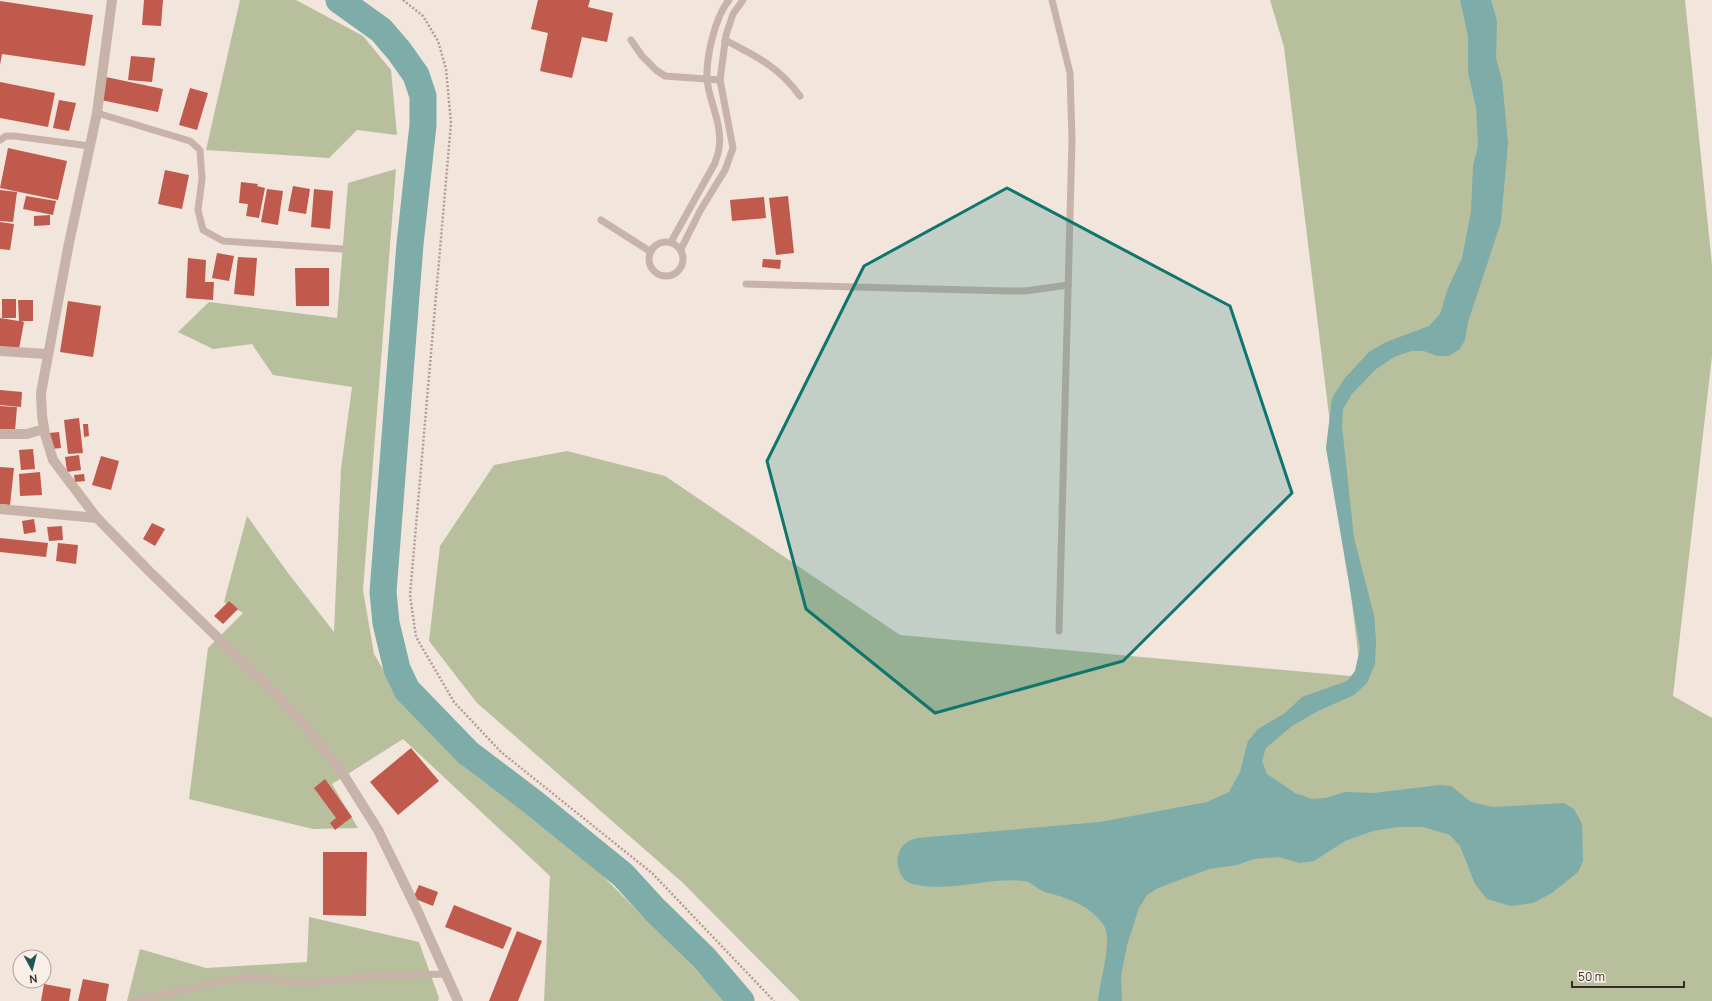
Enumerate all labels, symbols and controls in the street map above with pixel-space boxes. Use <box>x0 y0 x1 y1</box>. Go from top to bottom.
north arrow <box>12 949 52 989</box>
scale bar <box>1572 963 1684 989</box>
text: 50 m <box>1578 968 1605 985</box>
text: N <box>28 971 38 987</box>

